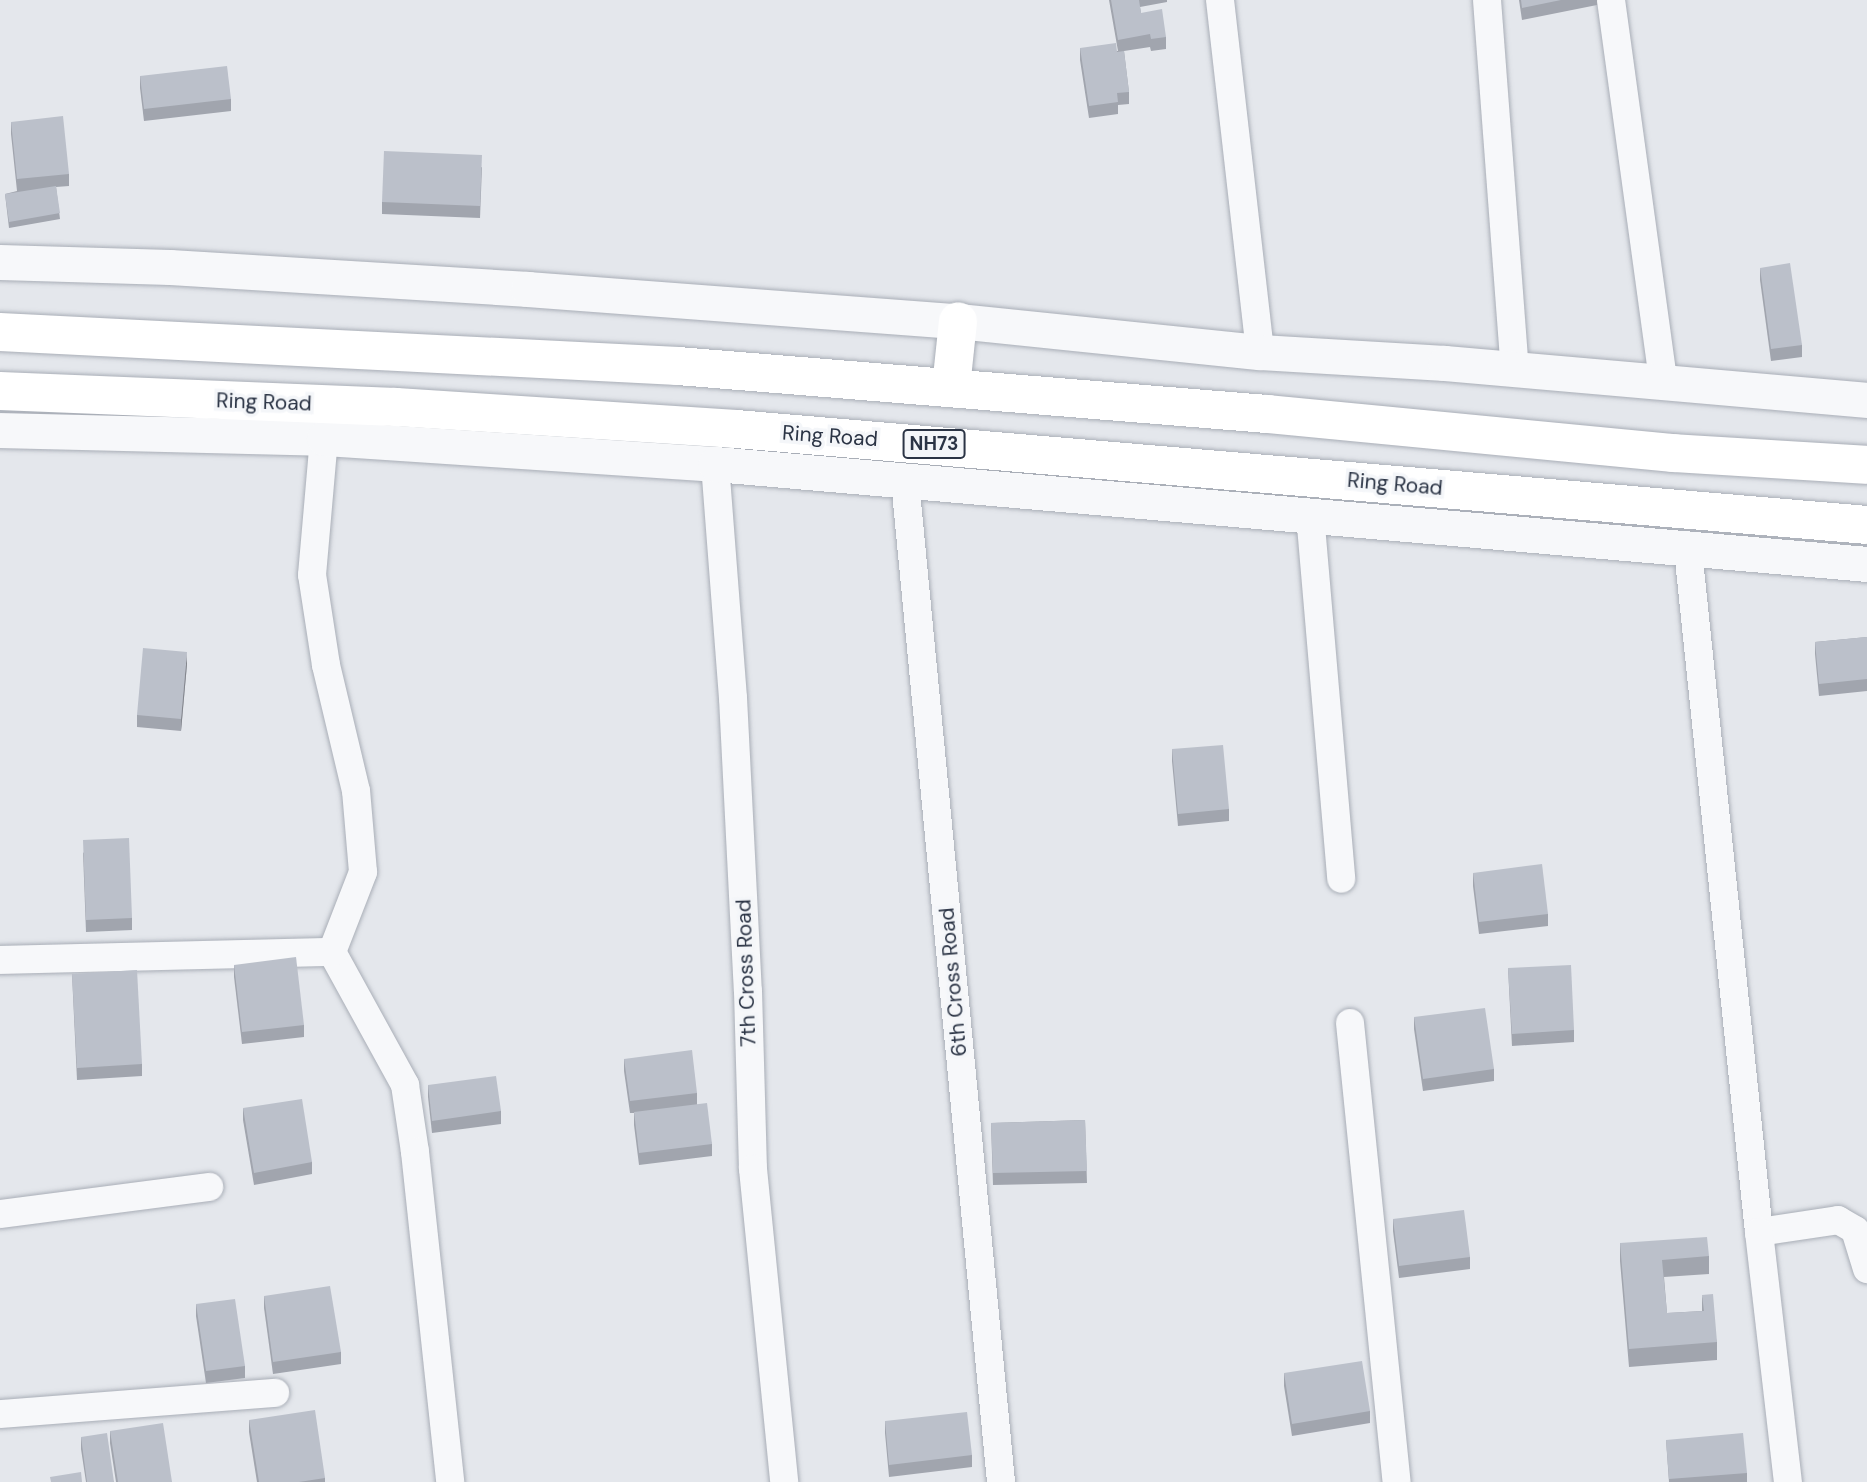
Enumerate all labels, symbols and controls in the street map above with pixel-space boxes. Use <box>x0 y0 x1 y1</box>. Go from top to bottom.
street label: Ring Road <box>216 388 312 416</box>
street label: Ring Road <box>781 420 879 452</box>
road number: NH73 <box>902 428 965 460</box>
street label: Ring Road <box>1346 467 1444 501</box>
street label: 7th Cross Road <box>731 899 761 1047</box>
street label: 6th Cross Road <box>934 906 972 1058</box>

